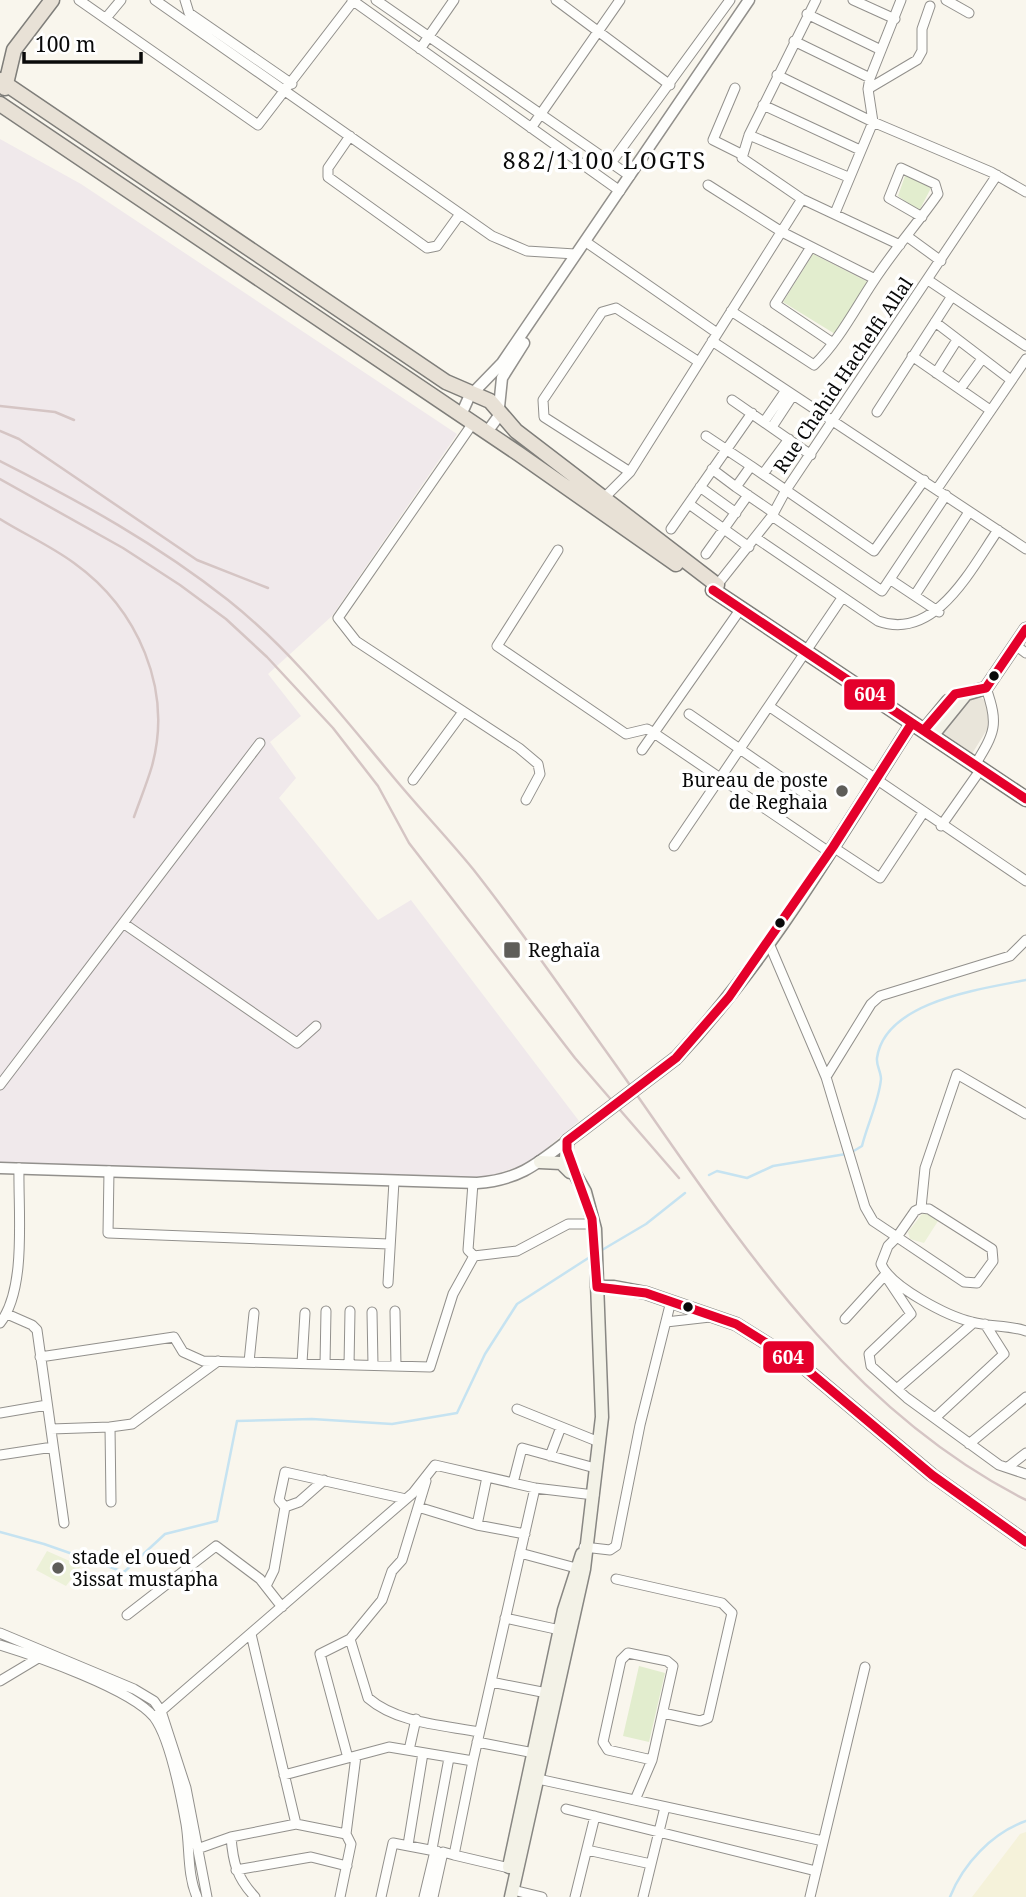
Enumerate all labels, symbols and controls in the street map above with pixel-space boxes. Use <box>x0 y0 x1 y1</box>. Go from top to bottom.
scale bar <box>24 21 142 65</box>
text: 100 m <box>35 30 96 58</box>
district label: 882/1100 LOGTS <box>503 144 707 176</box>
street label: Rue Chahid Hachelfi Allal <box>768 272 919 478</box>
unlabelled marker <box>987 669 1001 683</box>
line badge: 604 <box>843 678 896 711</box>
text: 604 <box>854 681 886 707</box>
place label: Bureau de poste de Reghaia <box>682 767 828 815</box>
marker: Bureau de poste de Reghaia <box>834 783 850 799</box>
unlabelled marker <box>773 916 787 930</box>
place label: Reghaïa <box>528 937 600 963</box>
marker: Reghaïa <box>502 940 522 960</box>
unlabelled marker <box>681 1300 695 1314</box>
line badge: 604 <box>762 1340 815 1374</box>
text: 604 <box>772 1344 804 1370</box>
place label: stade el oued 3issat mustapha <box>72 1544 219 1592</box>
marker: stade el oued 3issat mustapha <box>50 1560 66 1576</box>

